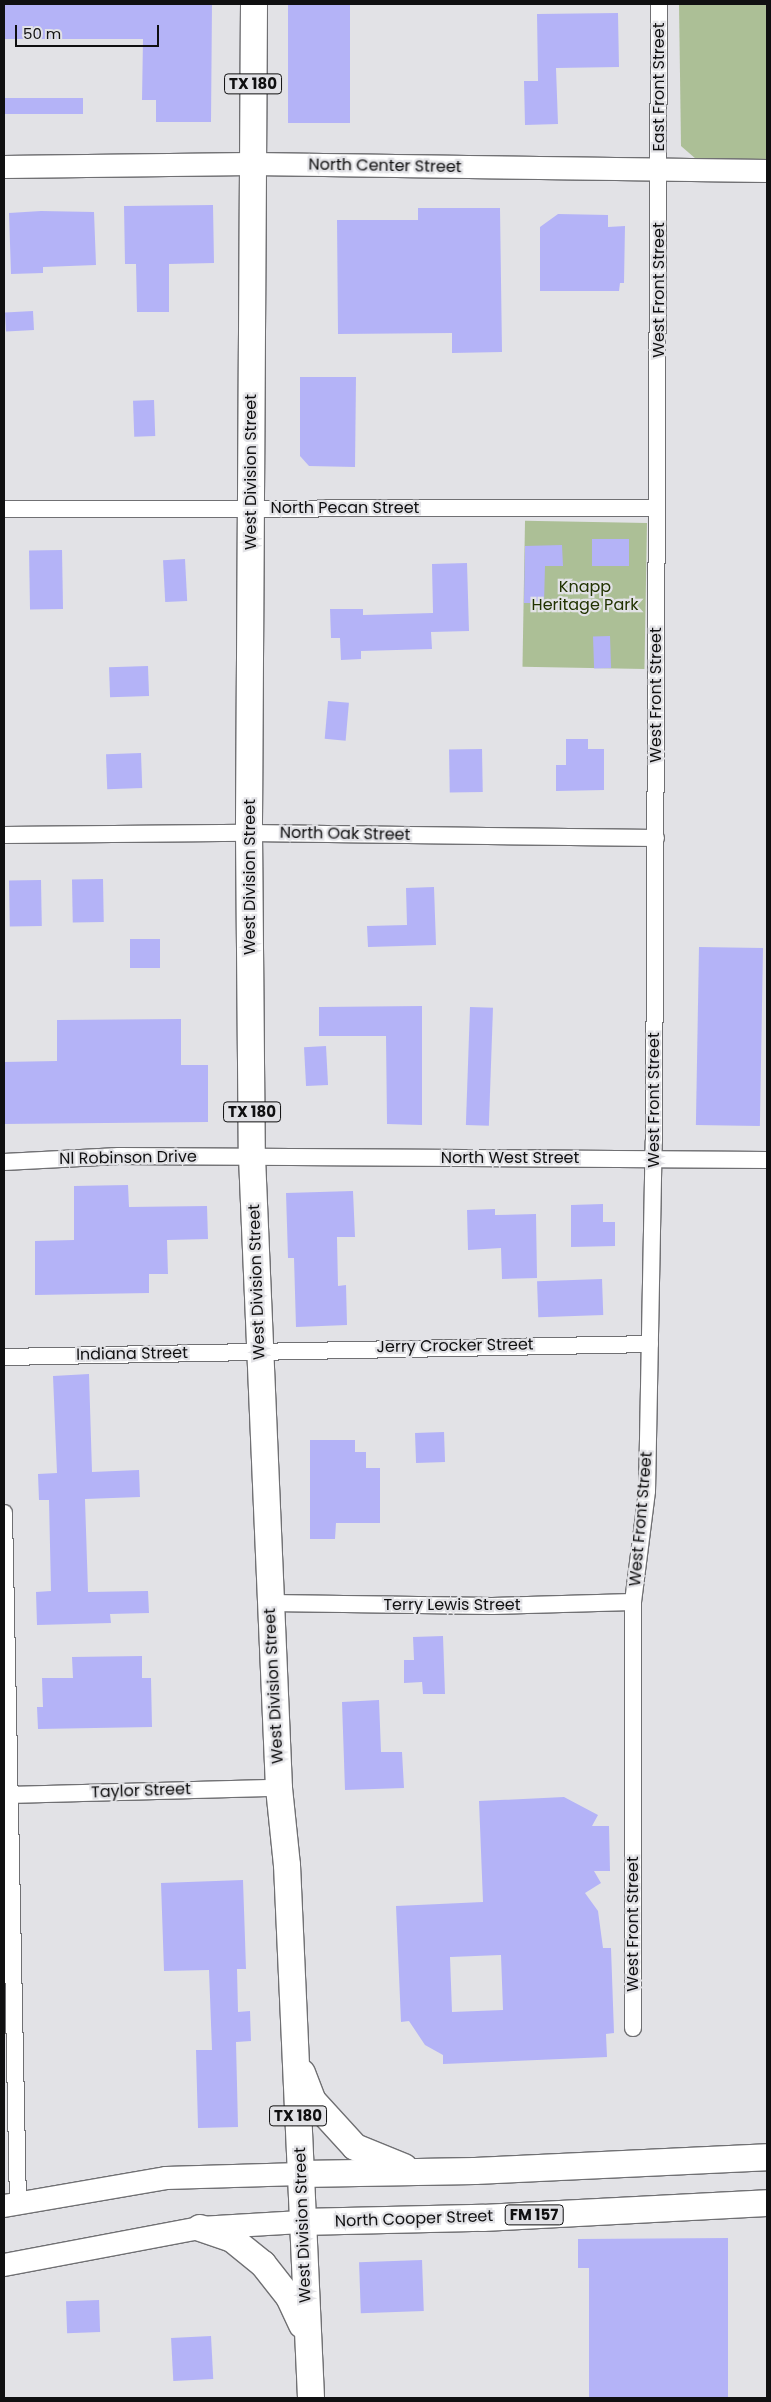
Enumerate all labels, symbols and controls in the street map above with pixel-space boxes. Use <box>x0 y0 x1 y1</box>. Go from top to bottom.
scale bar <box>18 15 161 47</box>
text: 50 m <box>23 23 61 44</box>
street label: East Front Street <box>649 23 669 151</box>
road number: TX 180 <box>223 72 283 96</box>
street label: North Center Street <box>308 155 462 177</box>
street label: West Front Street <box>649 222 669 358</box>
street label: West Division Street <box>241 394 261 550</box>
street label: North Pecan Street <box>271 498 419 518</box>
park label: Knapp Heritage Park <box>532 577 638 615</box>
street label: West Front Street <box>646 627 666 763</box>
street label: West Division Street <box>240 799 260 955</box>
street label: North Oak Street <box>280 823 410 845</box>
street label: West Front Street <box>644 1032 664 1168</box>
road number: TX 180 <box>222 1100 282 1124</box>
street label: Nl Robinson Drive <box>59 1147 197 1169</box>
street label: North West Street <box>441 1148 579 1168</box>
street label: West Division Street <box>245 1204 269 1360</box>
street label: Jerry Crocker Street <box>376 1335 534 1357</box>
street label: Indiana Street <box>76 1343 188 1365</box>
street label: West Front Street <box>626 1451 656 1587</box>
street label: Terry Lewis Street <box>383 1595 521 1615</box>
street label: West Division Street <box>260 1608 288 1764</box>
street label: Taylor Street <box>91 1780 191 1802</box>
street label: West Front Street <box>623 1856 643 1992</box>
road number: TX 180 <box>268 2104 328 2128</box>
street label: West Division Street <box>291 2147 315 2303</box>
road number: FM 157 <box>504 2202 564 2228</box>
street label: North Cooper Street <box>334 2207 494 2231</box>

